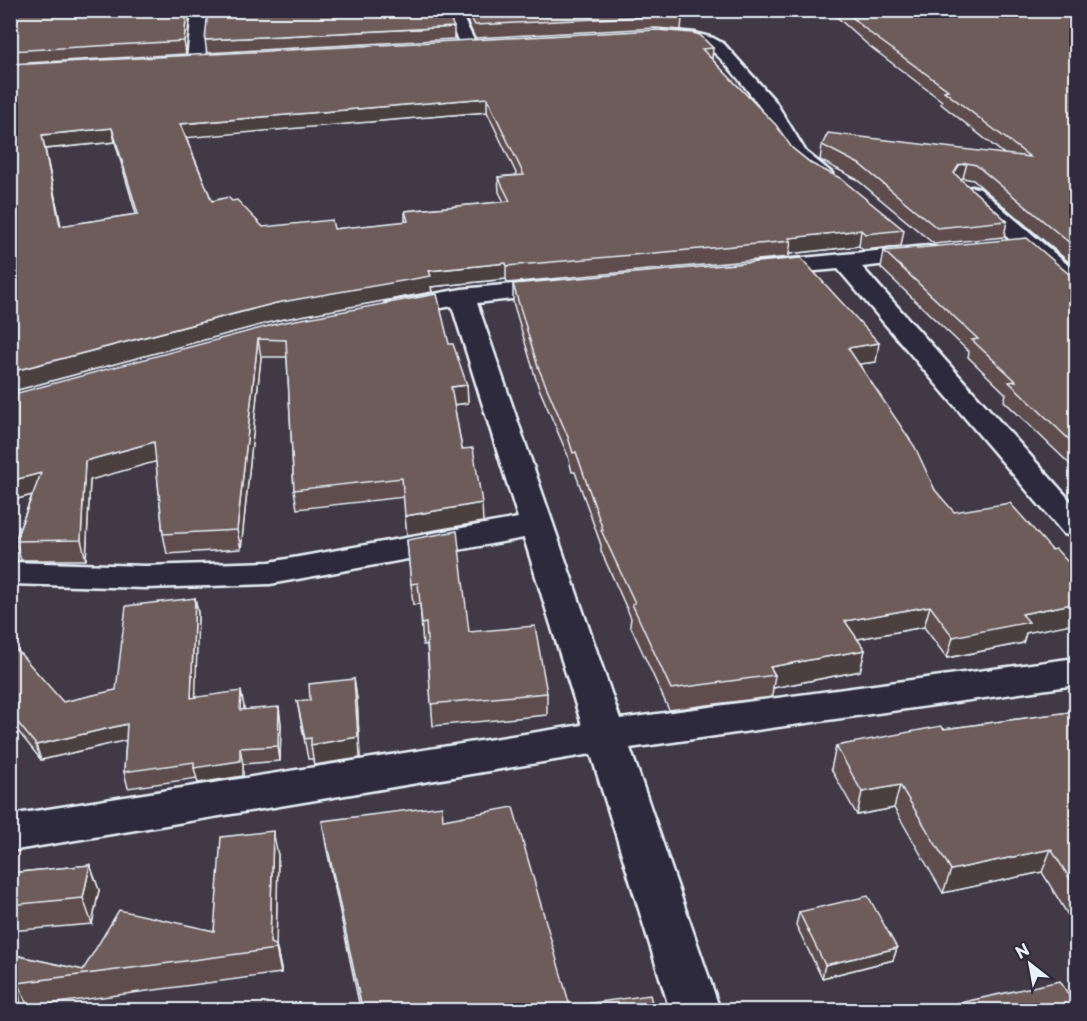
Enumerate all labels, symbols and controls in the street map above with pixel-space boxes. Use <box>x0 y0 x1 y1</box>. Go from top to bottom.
north arrow <box>1000 934 1060 994</box>
text: N <box>1010 937 1033 964</box>

